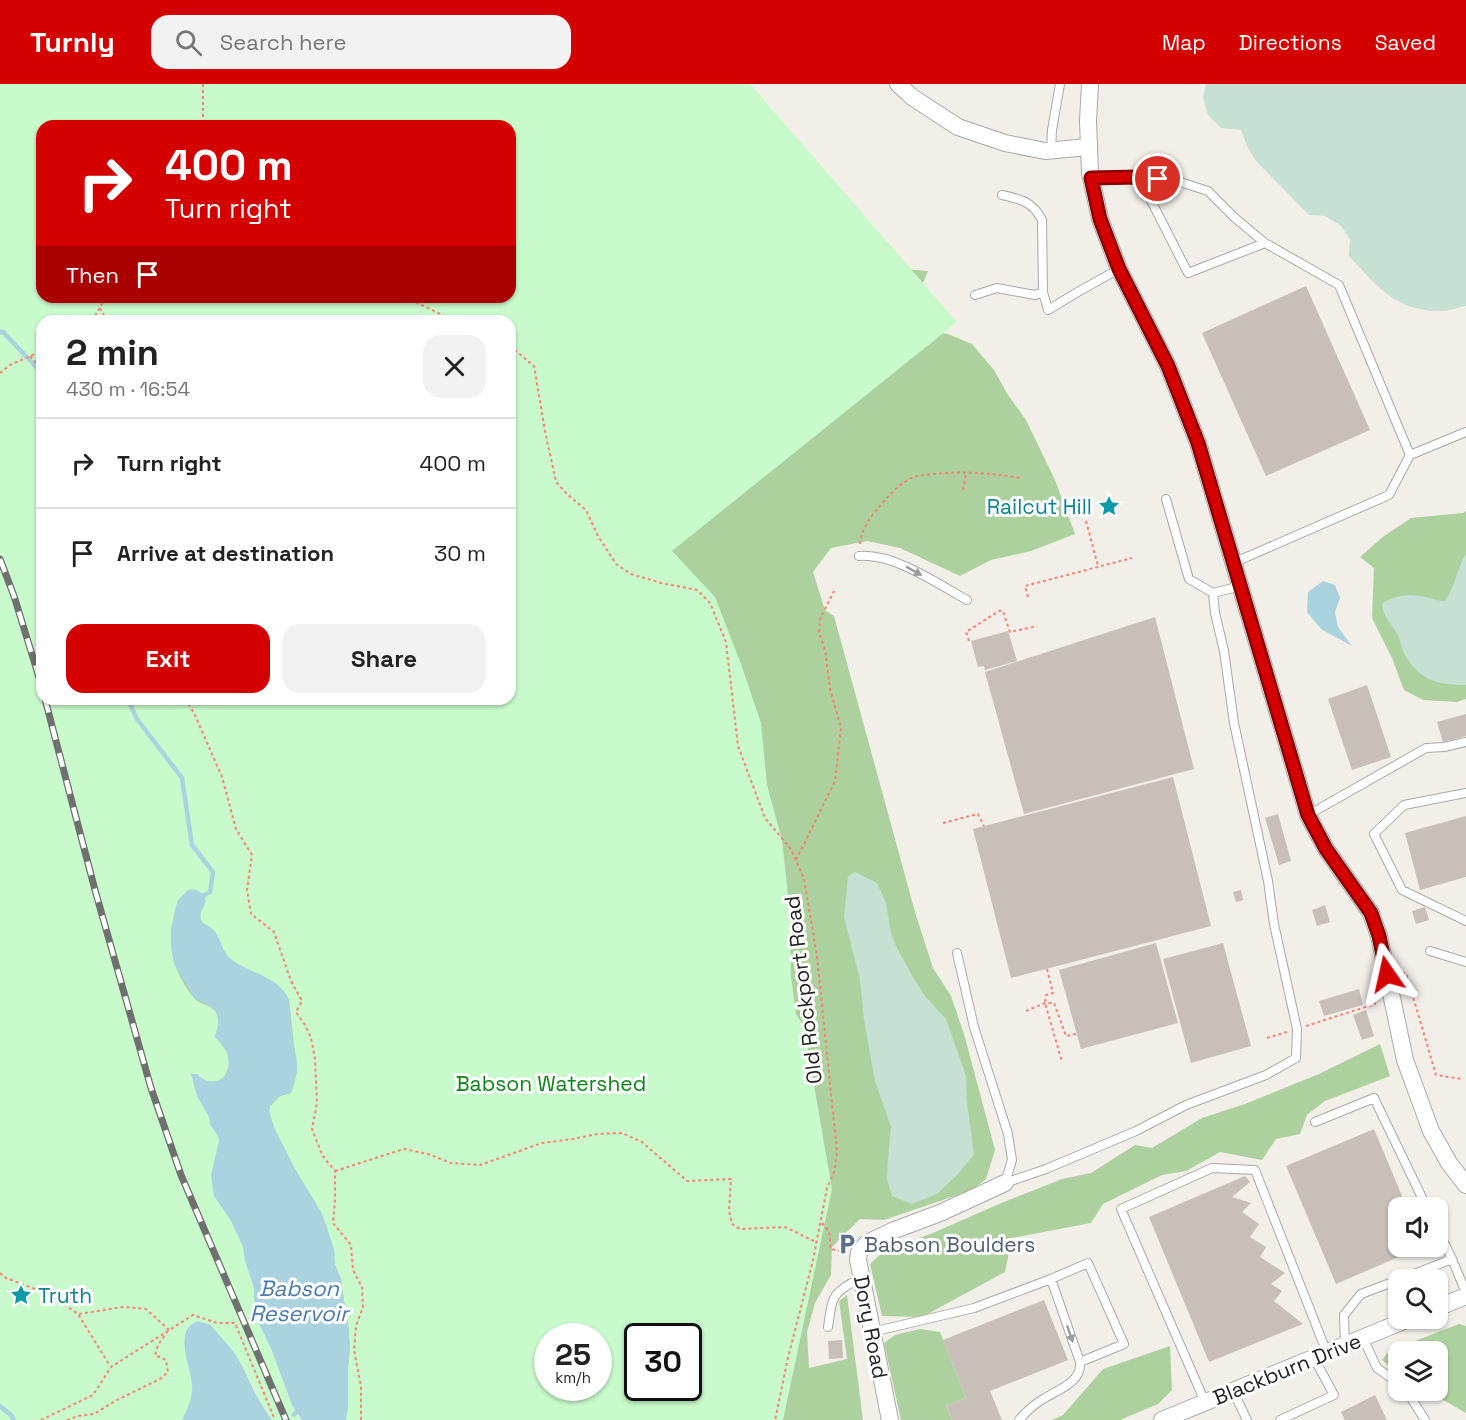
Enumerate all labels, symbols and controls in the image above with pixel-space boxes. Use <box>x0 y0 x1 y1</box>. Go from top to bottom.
search box <box>151 15 571 69</box>
text: Turnly <box>30 24 115 60</box>
icon: search <box>172 26 205 59</box>
text: Search here <box>220 28 347 56</box>
text: Map <box>1162 29 1206 56</box>
text: Directions <box>1239 29 1342 56</box>
text: Saved <box>1375 29 1436 56</box>
text: 400 m <box>165 139 293 192</box>
icon: right <box>66 144 144 222</box>
pin <box>1132 153 1183 204</box>
icon: arrive <box>1141 162 1174 195</box>
text: Turn right <box>165 191 292 226</box>
icon: arrive <box>131 258 164 291</box>
text: Then <box>66 261 119 289</box>
text: 2 min <box>66 330 159 376</box>
button: close <box>423 335 486 398</box>
text: 430 m · 16:54 <box>66 376 190 402</box>
icon: right <box>66 447 99 480</box>
text: Turn right <box>117 449 222 477</box>
text: 400 m <box>419 449 486 477</box>
place label: Railcut Hill <box>987 493 1092 520</box>
place icon: Railcut Hill <box>1097 494 1121 518</box>
icon: arrive <box>66 537 99 570</box>
text: Arrive at destination <box>117 539 334 567</box>
text: 30 m <box>434 539 486 567</box>
one-way arrow <box>906 566 923 576</box>
button: Exit <box>66 624 270 693</box>
button: Share <box>282 624 486 693</box>
street label: Old Rockport Road <box>778 894 828 1086</box>
position arrow <box>1355 942 1419 1006</box>
park label: Babson Watershed <box>456 1070 646 1097</box>
map controls <box>1388 1197 1448 1401</box>
button: sound <box>1388 1197 1448 1257</box>
place label: Babson Boulders <box>864 1231 1035 1258</box>
parking icon: Babson Boulders <box>835 1232 859 1256</box>
button: search <box>1388 1269 1448 1329</box>
street label: Dory Road <box>848 1273 894 1381</box>
water label: Babson Reservoir <box>250 1274 351 1327</box>
place label: Truth <box>38 1282 92 1309</box>
place icon: Truth <box>9 1283 33 1307</box>
speed limit sign: 30 <box>624 1323 702 1401</box>
one-way arrow <box>1066 1325 1075 1343</box>
street label: Blackburn Drive <box>1209 1327 1365 1411</box>
text: 25 <box>555 1335 591 1374</box>
button: layers <box>1388 1341 1448 1401</box>
text: km/h <box>555 1368 591 1387</box>

